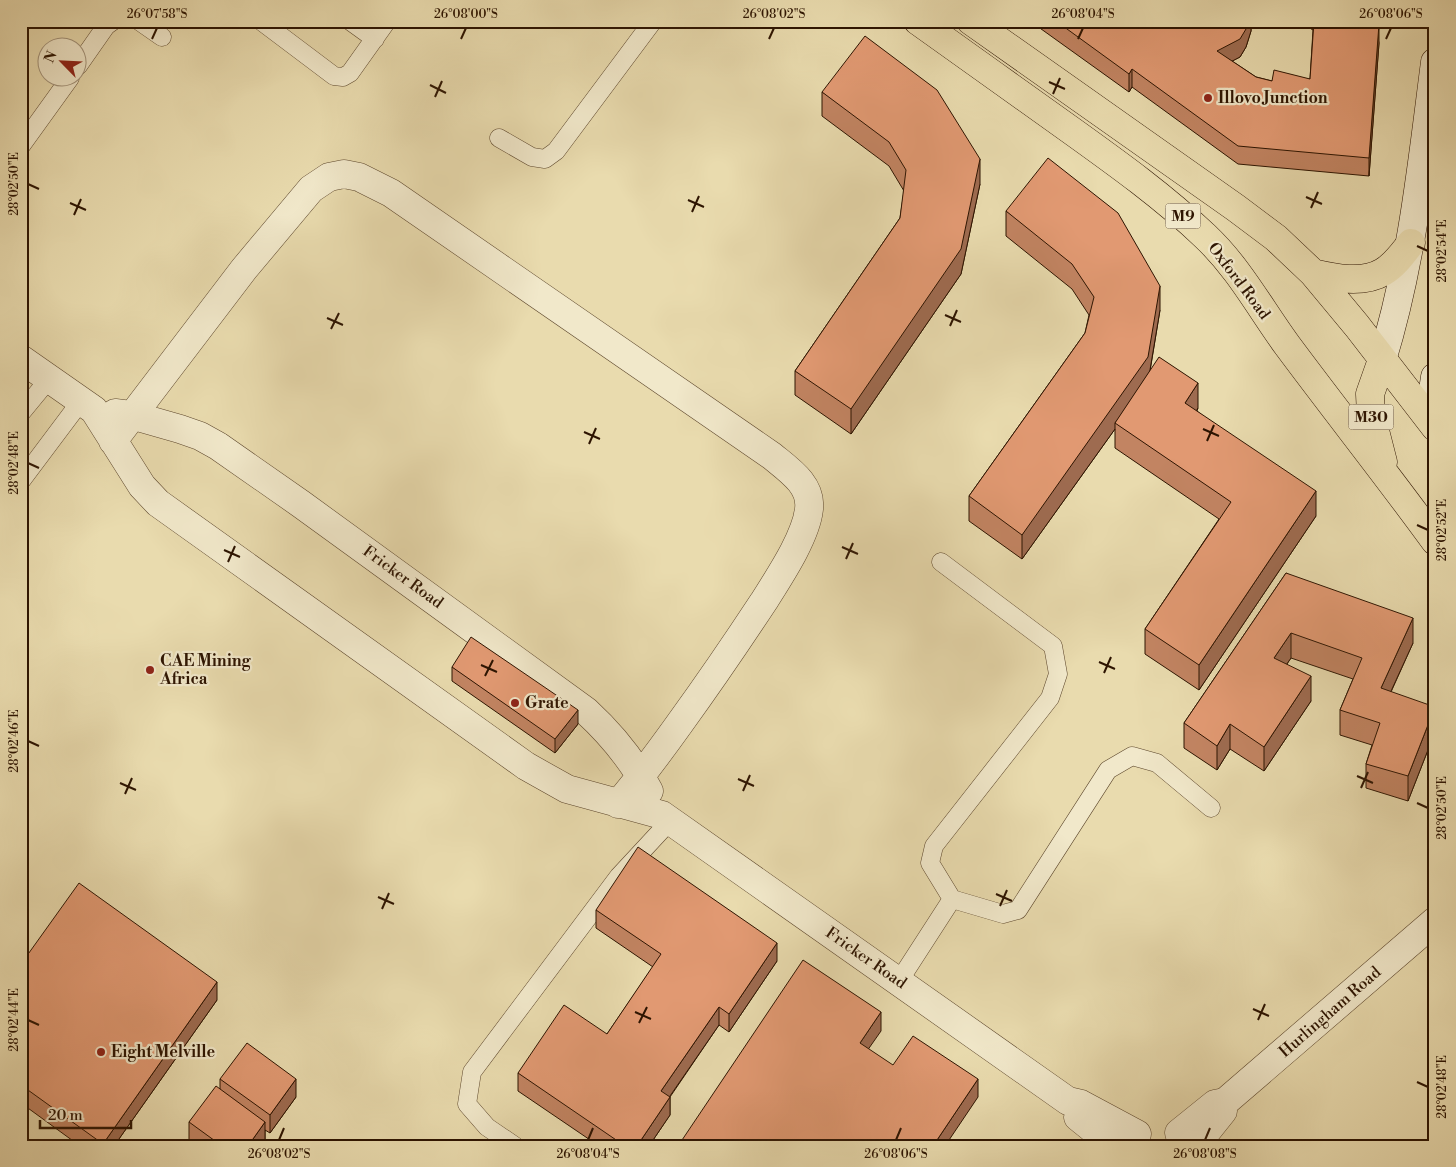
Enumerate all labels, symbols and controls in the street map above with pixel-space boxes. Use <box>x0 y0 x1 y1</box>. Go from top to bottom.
text: 26°07'58"S <box>127 7 187 22</box>
text: 26°08'00"S <box>434 7 498 22</box>
text: 26°08'02"S <box>743 7 805 22</box>
text: 26°08'04"S <box>1051 7 1115 22</box>
text: 26°08'06"S <box>1359 7 1423 22</box>
north arrow <box>38 38 88 88</box>
text: N <box>41 48 62 66</box>
place label: Illovo Junction <box>1218 88 1328 108</box>
marker: Illovo Junction <box>1202 92 1214 104</box>
text: 28°02'50"E <box>7 152 22 216</box>
road number: M9 <box>1166 204 1200 228</box>
text: 28°02'54"E <box>1435 220 1450 282</box>
street label: Oxford Road <box>1204 239 1274 323</box>
road number: M30 <box>1348 404 1394 430</box>
text: 28°02'48"E <box>7 431 22 495</box>
text: 28°02'52"E <box>1435 499 1450 561</box>
street label: Fricker Road <box>359 541 447 613</box>
place label: CAE Mining Africa <box>159 651 252 689</box>
marker: CAE Mining Africa <box>144 664 156 676</box>
place label: Grate <box>525 693 569 713</box>
marker: Grate <box>509 697 521 709</box>
text: 28°02'46"E <box>7 709 22 773</box>
text: 28°02'50"E <box>1435 776 1450 840</box>
street label: Fricker Road <box>822 923 910 993</box>
street label: Hurlingham Road <box>1275 962 1385 1062</box>
text: 28°02'44"E <box>7 988 22 1052</box>
place label: Eight Melville <box>111 1042 216 1062</box>
marker: Eight Melville <box>95 1046 107 1058</box>
text: 28°02'48"E <box>1435 1055 1450 1119</box>
scale bar <box>40 1097 131 1129</box>
text: 20 m <box>48 1106 83 1125</box>
text: 26°08'02"S <box>248 1147 310 1162</box>
text: 26°08'04"S <box>556 1147 620 1162</box>
text: 26°08'06"S <box>864 1147 928 1162</box>
text: 26°08'08"S <box>1173 1147 1237 1162</box>

